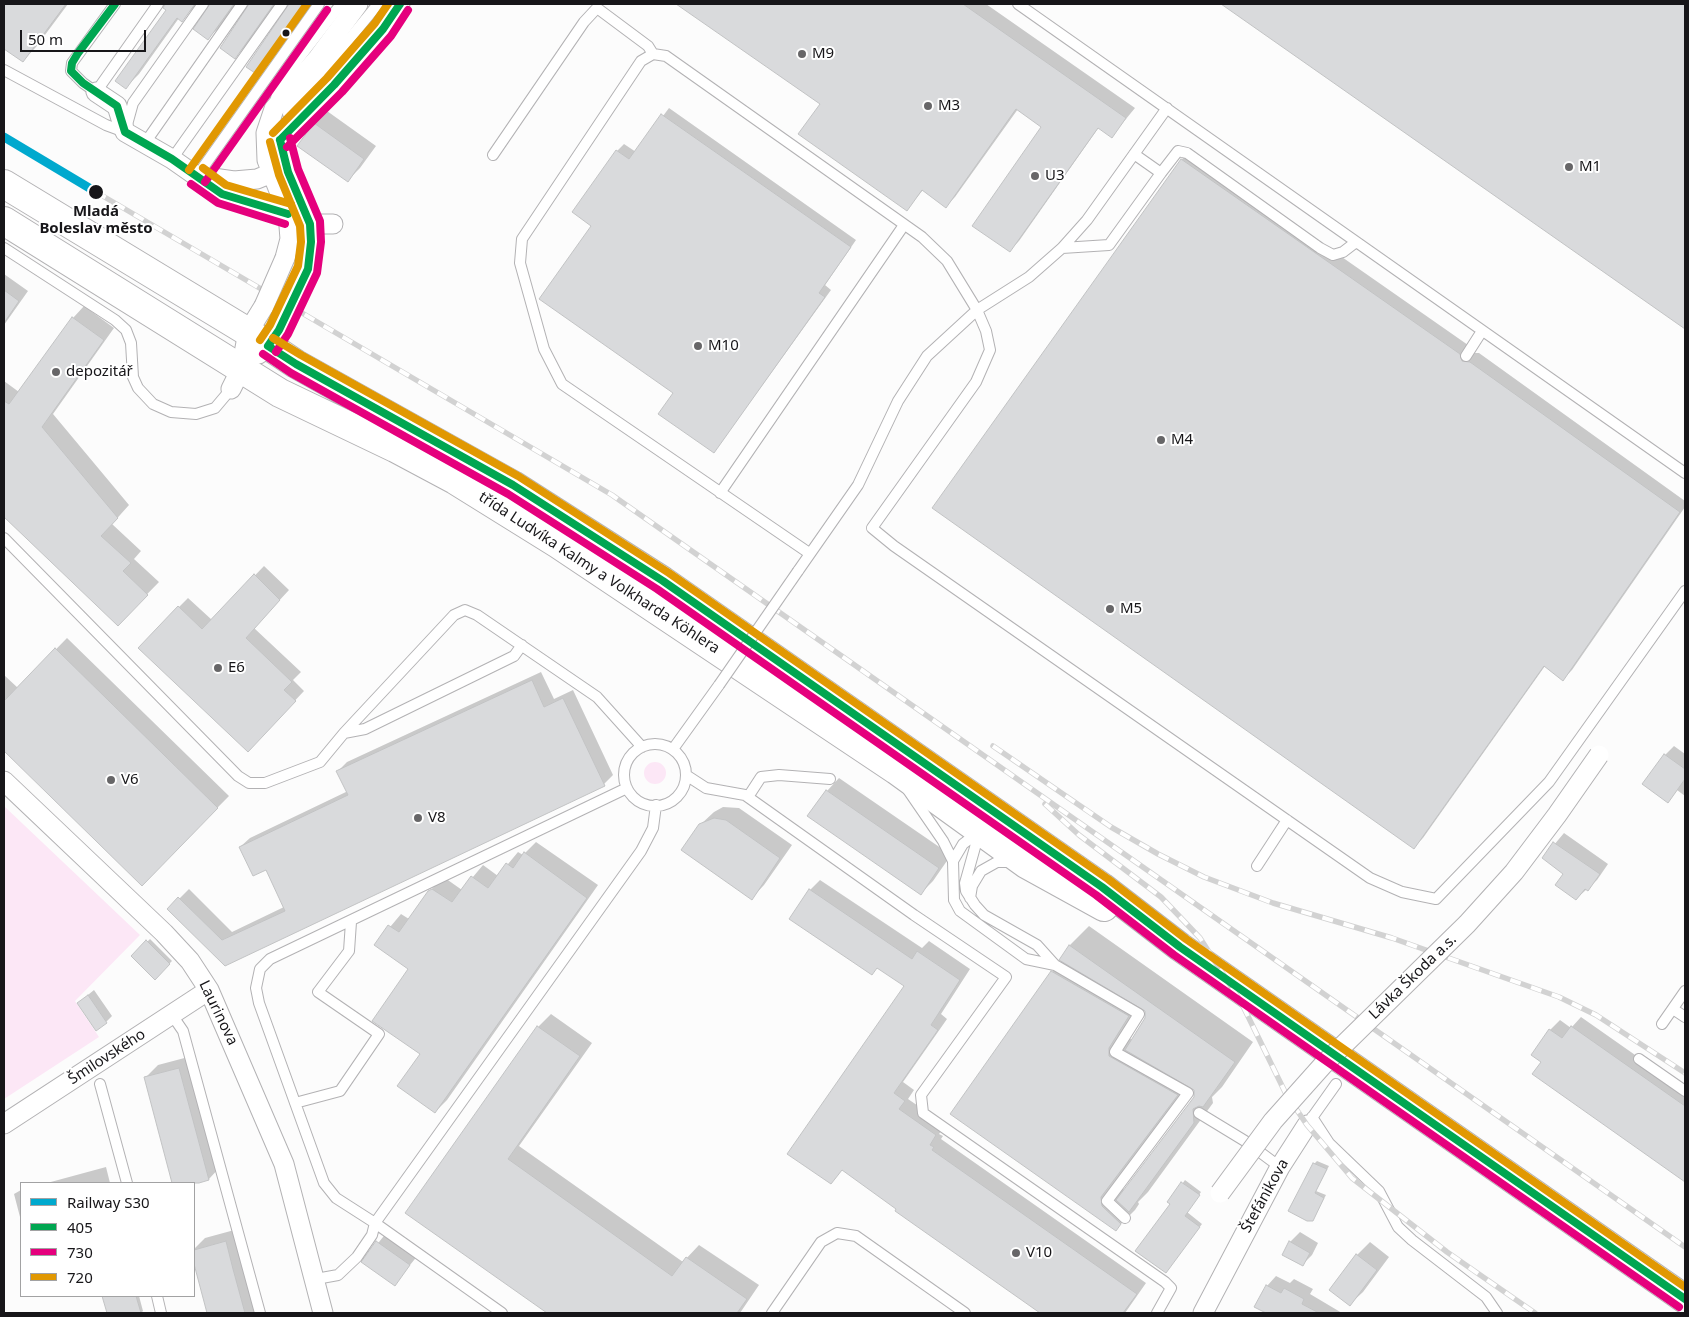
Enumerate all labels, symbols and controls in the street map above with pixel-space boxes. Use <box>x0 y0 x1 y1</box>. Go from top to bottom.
scale bar <box>22 20 149 52</box>
unlabelled marker <box>281 28 291 38</box>
text: 50 m <box>28 29 63 49</box>
place label: M9 <box>812 45 834 63</box>
marker: M9 <box>796 48 808 60</box>
place label: M3 <box>938 97 960 115</box>
marker: M3 <box>922 100 934 112</box>
place label: M1 <box>1579 158 1601 176</box>
marker: M1 <box>1563 161 1575 173</box>
place label: U3 <box>1045 167 1065 185</box>
marker: U3 <box>1029 170 1041 182</box>
marker: Mladá Boleslav město <box>87 183 105 201</box>
place label: Mladá Boleslav město <box>39 203 153 238</box>
place label: M10 <box>708 337 739 355</box>
marker: M10 <box>692 340 704 352</box>
place label: depozitář <box>66 363 133 381</box>
marker: depozitář <box>50 366 62 378</box>
place label: M4 <box>1171 431 1193 449</box>
marker: M4 <box>1155 434 1167 446</box>
street label: třída Ludvíka Kalmy a Volkharda Köhlera <box>475 488 723 658</box>
place label: M5 <box>1120 600 1142 618</box>
marker: M5 <box>1104 603 1116 615</box>
place label: E6 <box>228 659 245 677</box>
marker: E6 <box>212 662 224 674</box>
place label: V6 <box>121 771 139 789</box>
marker: V6 <box>105 774 117 786</box>
place label: V8 <box>428 809 446 827</box>
marker: V8 <box>412 812 424 824</box>
street label: Lávka Škoda a.s. <box>1365 931 1461 1023</box>
street label: Laurinova <box>195 978 241 1048</box>
street label: Šmilovského <box>65 1025 149 1089</box>
street label: Štefánikova <box>1237 1156 1293 1236</box>
legend <box>20 1182 195 1297</box>
text: Railway S30 <box>67 1192 150 1212</box>
text: 405 <box>67 1217 93 1237</box>
text: 730 <box>67 1242 93 1262</box>
place label: V10 <box>1026 1244 1052 1262</box>
marker: V10 <box>1010 1247 1022 1259</box>
text: 720 <box>67 1267 93 1287</box>

